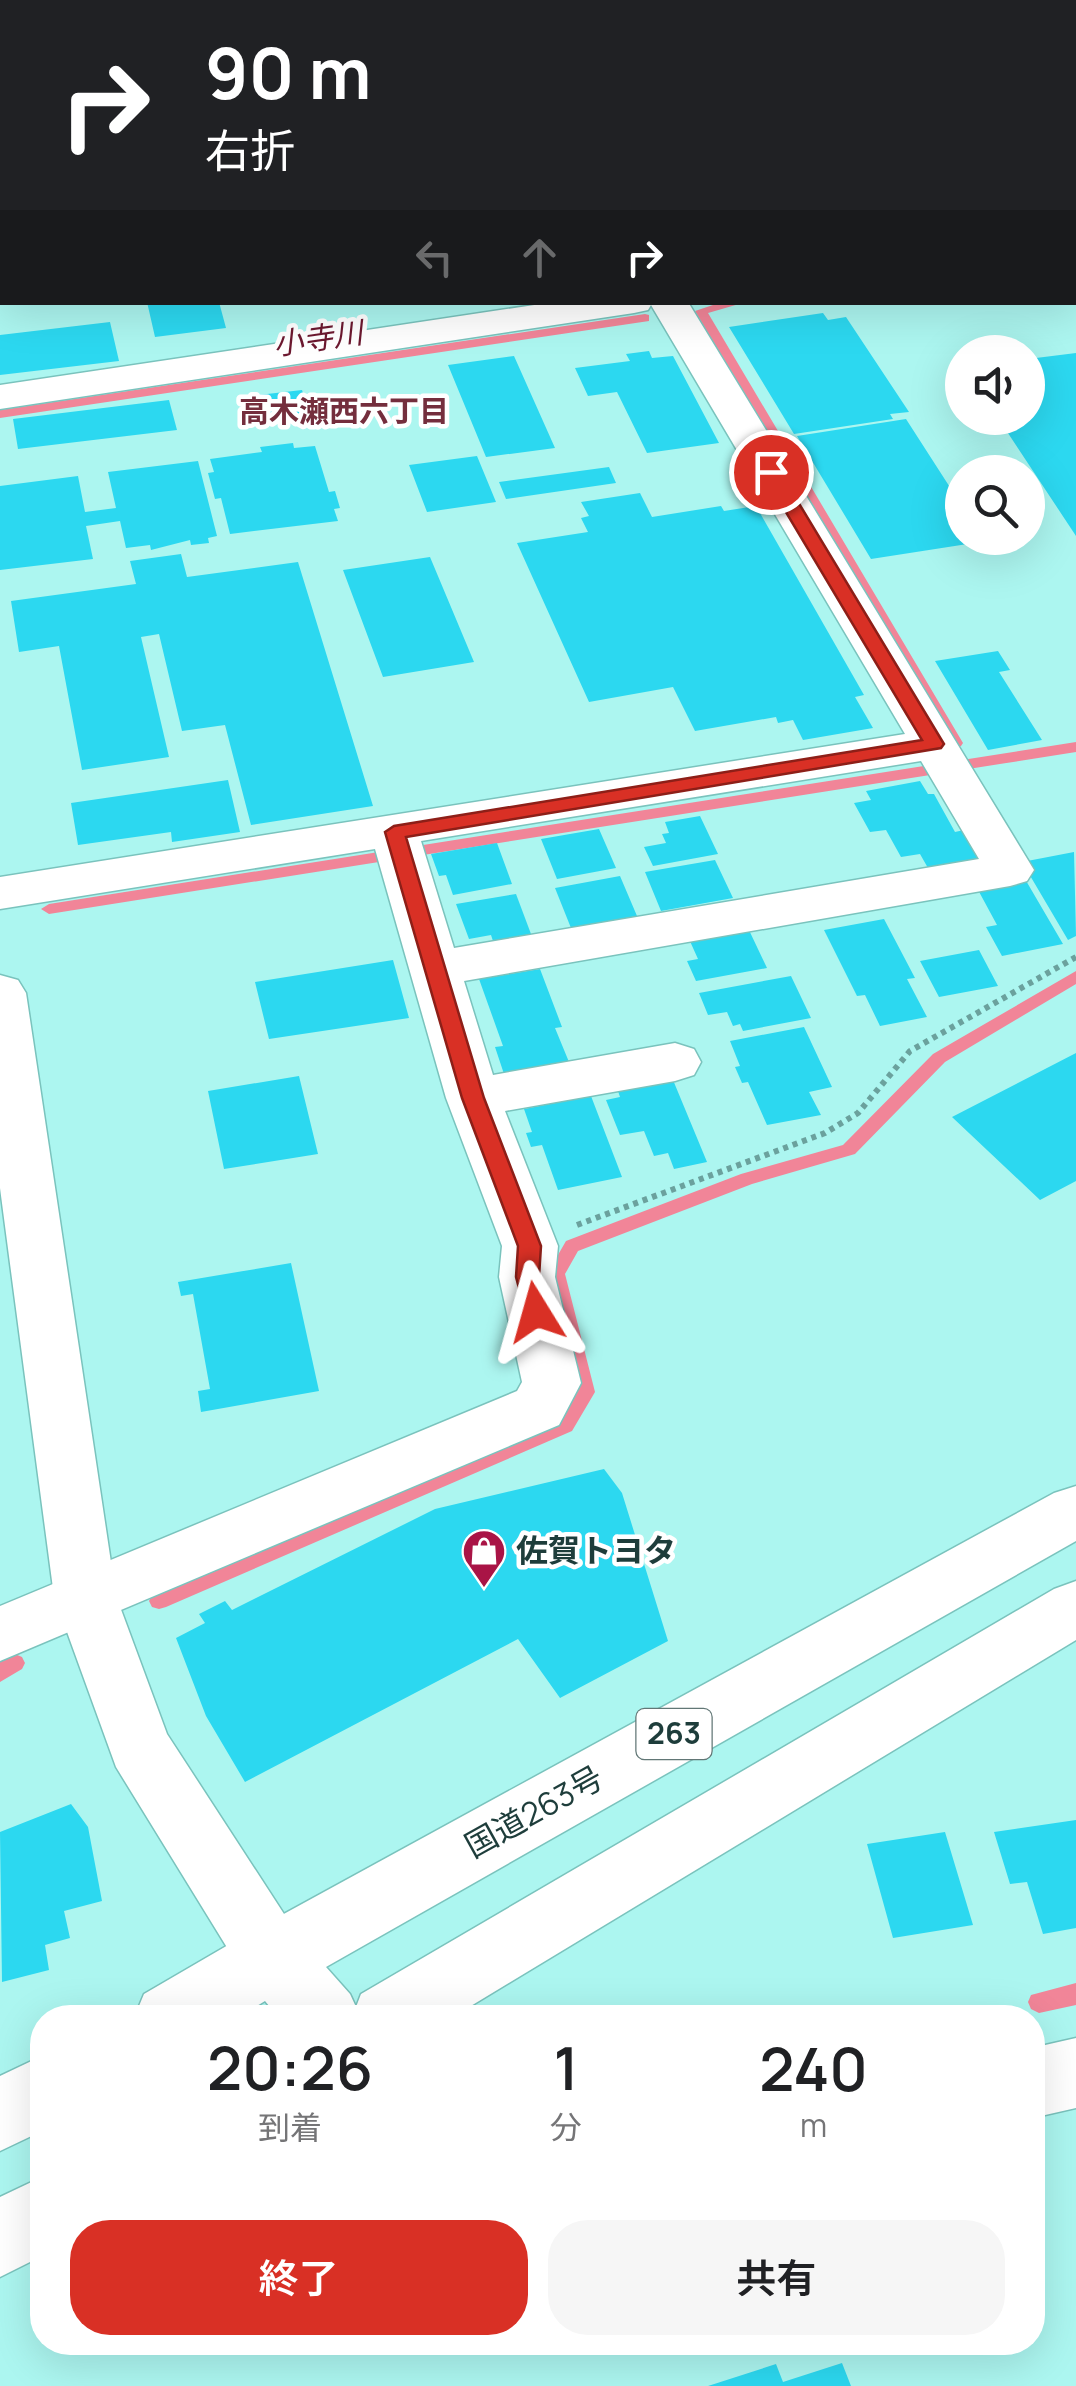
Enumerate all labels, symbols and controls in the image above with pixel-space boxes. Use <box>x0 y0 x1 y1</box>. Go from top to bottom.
text: 90 m <box>205 24 372 120</box>
icon: right <box>40 40 170 170</box>
text: 右折 <box>205 119 295 181</box>
icon: left <box>407 230 462 285</box>
icon: ahead <box>512 230 567 285</box>
icon: right <box>617 230 672 285</box>
water label: 小寺川 <box>270 311 368 364</box>
map controls <box>945 335 1045 555</box>
button: sound <box>945 335 1045 435</box>
district label: 高木瀬西六丁目 <box>239 390 449 431</box>
pin <box>729 430 814 515</box>
icon: arrive <box>744 445 799 500</box>
button: search <box>945 455 1045 555</box>
position arrow <box>484 1260 588 1364</box>
shop icon: 佐賀トヨタ <box>461 1528 507 1589</box>
place label: 佐賀トヨタ <box>516 1528 676 1572</box>
road number: 263 <box>636 1709 712 1759</box>
street label: 国道263号 <box>456 1755 611 1867</box>
text: 20:26 <box>207 2026 373 2108</box>
text: 1 <box>553 2026 579 2108</box>
text: 240 <box>759 2027 868 2109</box>
text: m <box>800 2103 827 2147</box>
text: 到着 <box>258 2105 322 2149</box>
text: 分 <box>550 2105 582 2149</box>
button: 終了 <box>70 2220 528 2335</box>
button: 共有 <box>548 2220 1005 2335</box>

